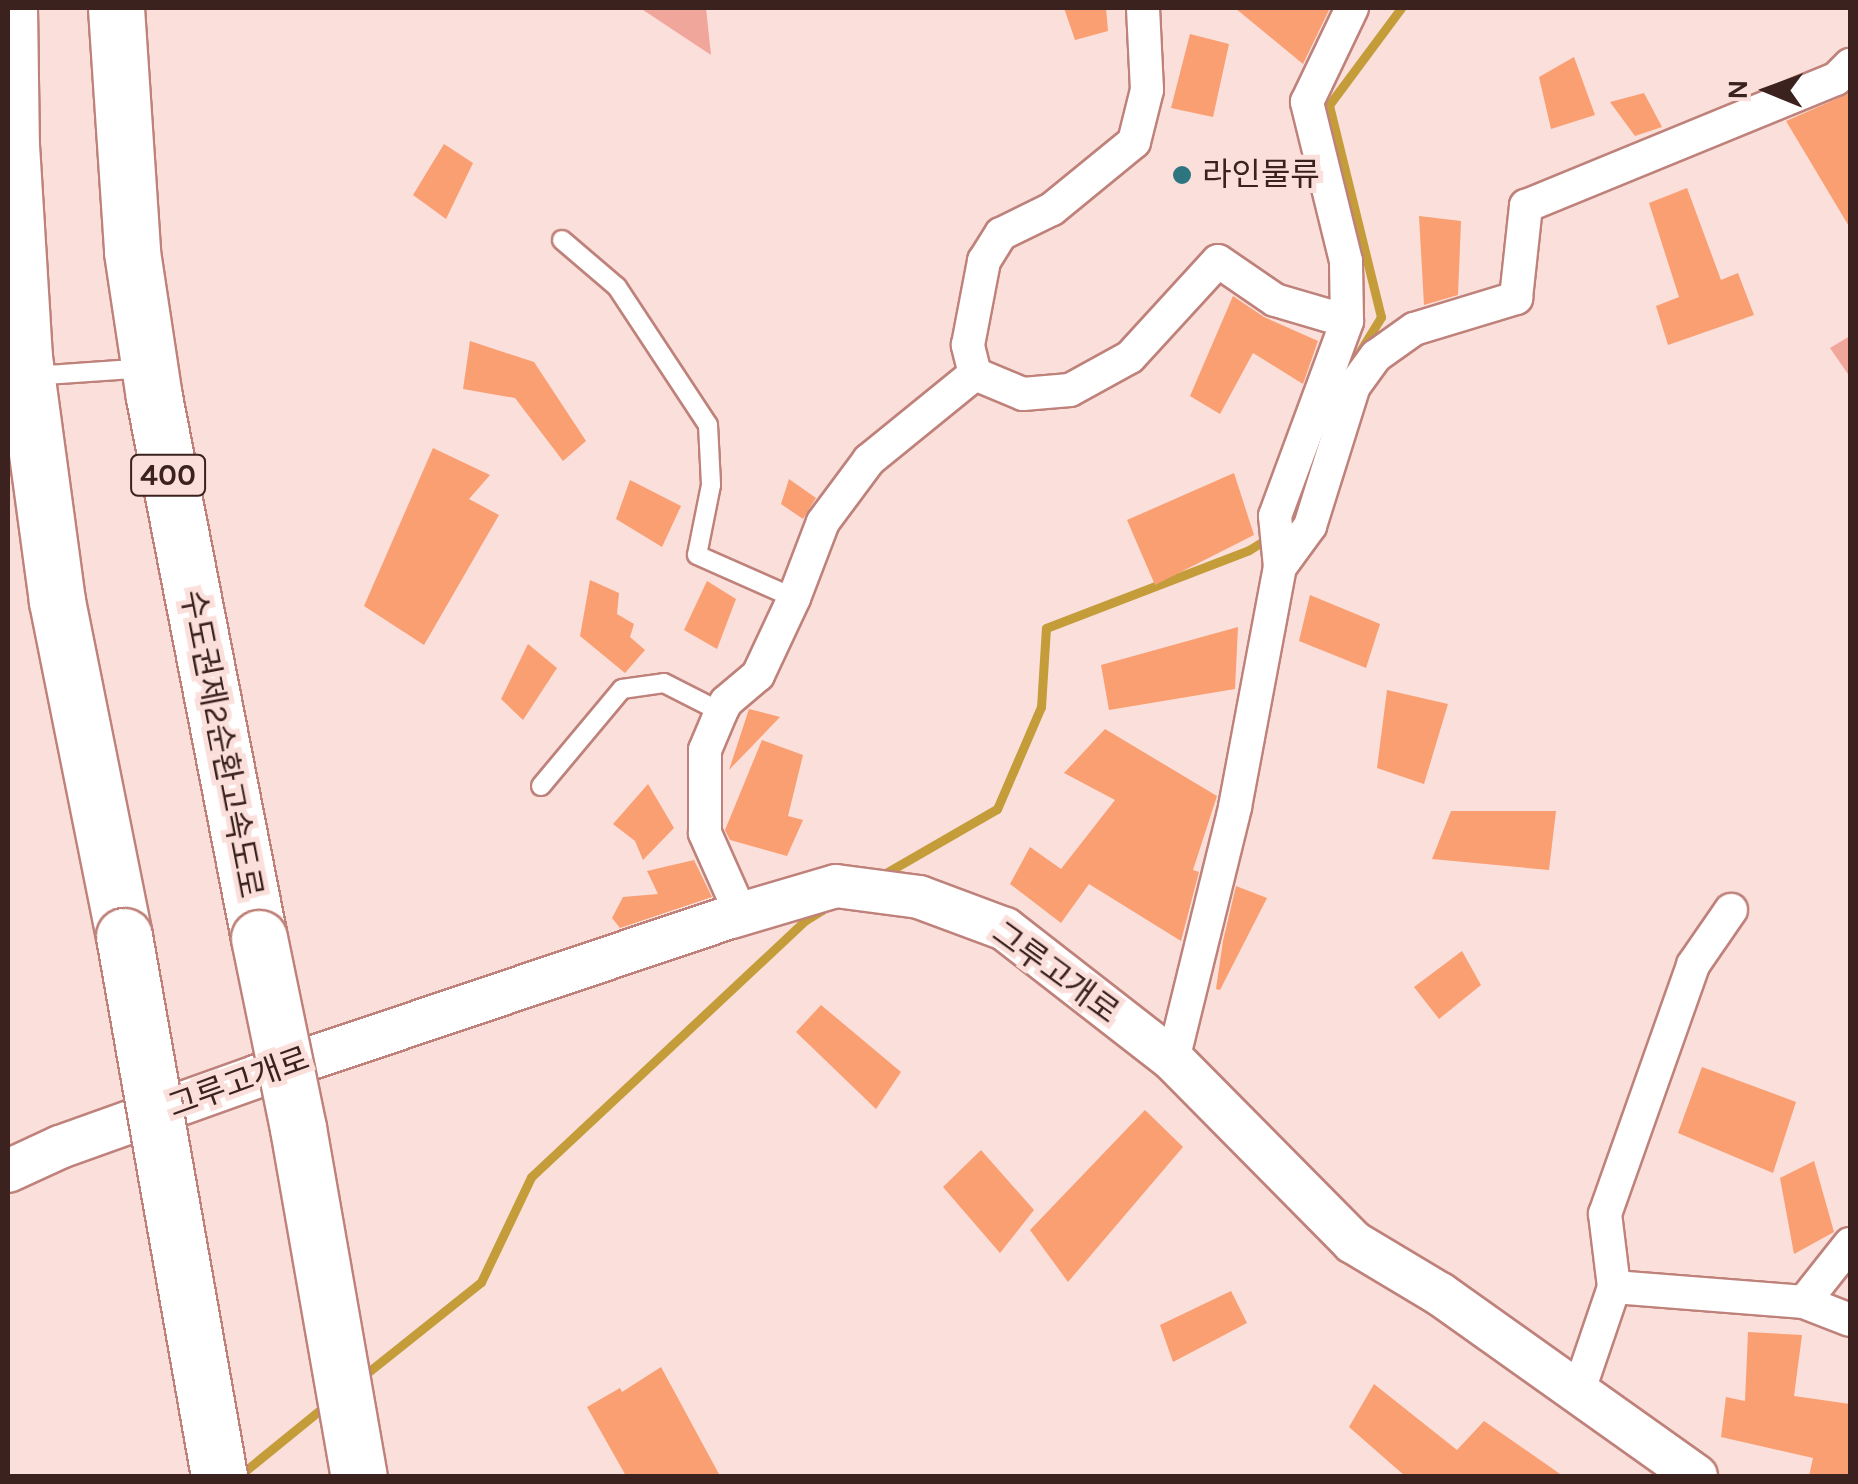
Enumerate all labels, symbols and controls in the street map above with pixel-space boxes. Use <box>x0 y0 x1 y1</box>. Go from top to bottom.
north arrow <box>1718 40 1818 140</box>
text: N <box>1721 79 1754 100</box>
place label: 라인물류 <box>1202 156 1320 194</box>
marker: 라인물류 <box>1171 164 1193 186</box>
road number: 400 <box>128 450 208 500</box>
street label: 수도권제2순환고속도로 <box>172 587 270 901</box>
street label: 그루고개로 <box>984 914 1126 1032</box>
street label: 그루고개로 <box>163 1040 315 1126</box>

